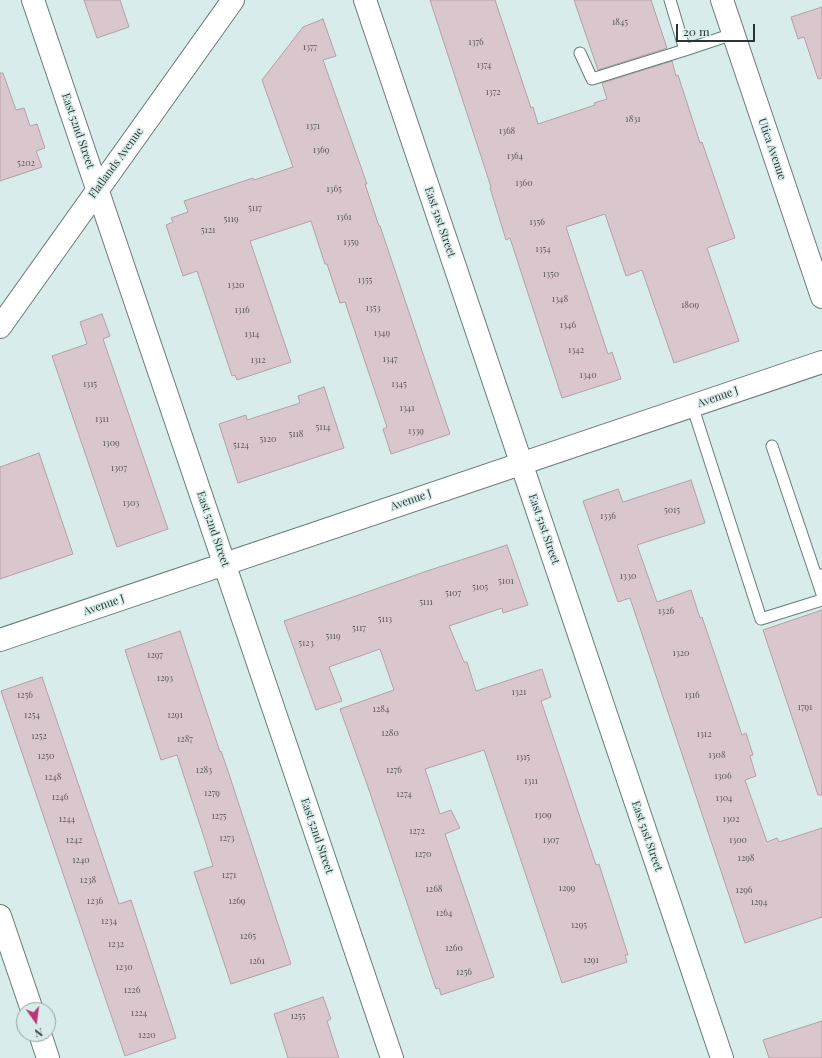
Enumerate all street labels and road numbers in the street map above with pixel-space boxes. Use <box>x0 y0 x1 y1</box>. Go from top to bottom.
street label: East 52nd Street <box>59 92 97 170</box>
street label: Utica Avenue <box>755 116 789 182</box>
street label: Flatlands Avenue <box>86 125 146 201</box>
street label: East 51st Street <box>422 185 458 259</box>
street label: Avenue J <box>696 384 740 410</box>
street label: Avenue J <box>389 487 433 513</box>
street label: East 52nd Street <box>194 490 232 568</box>
street label: East 51st Street <box>526 492 562 566</box>
street label: Avenue J <box>82 592 126 618</box>
street label: East 52nd Street <box>298 797 336 875</box>
street label: East 51st Street <box>629 799 665 873</box>

